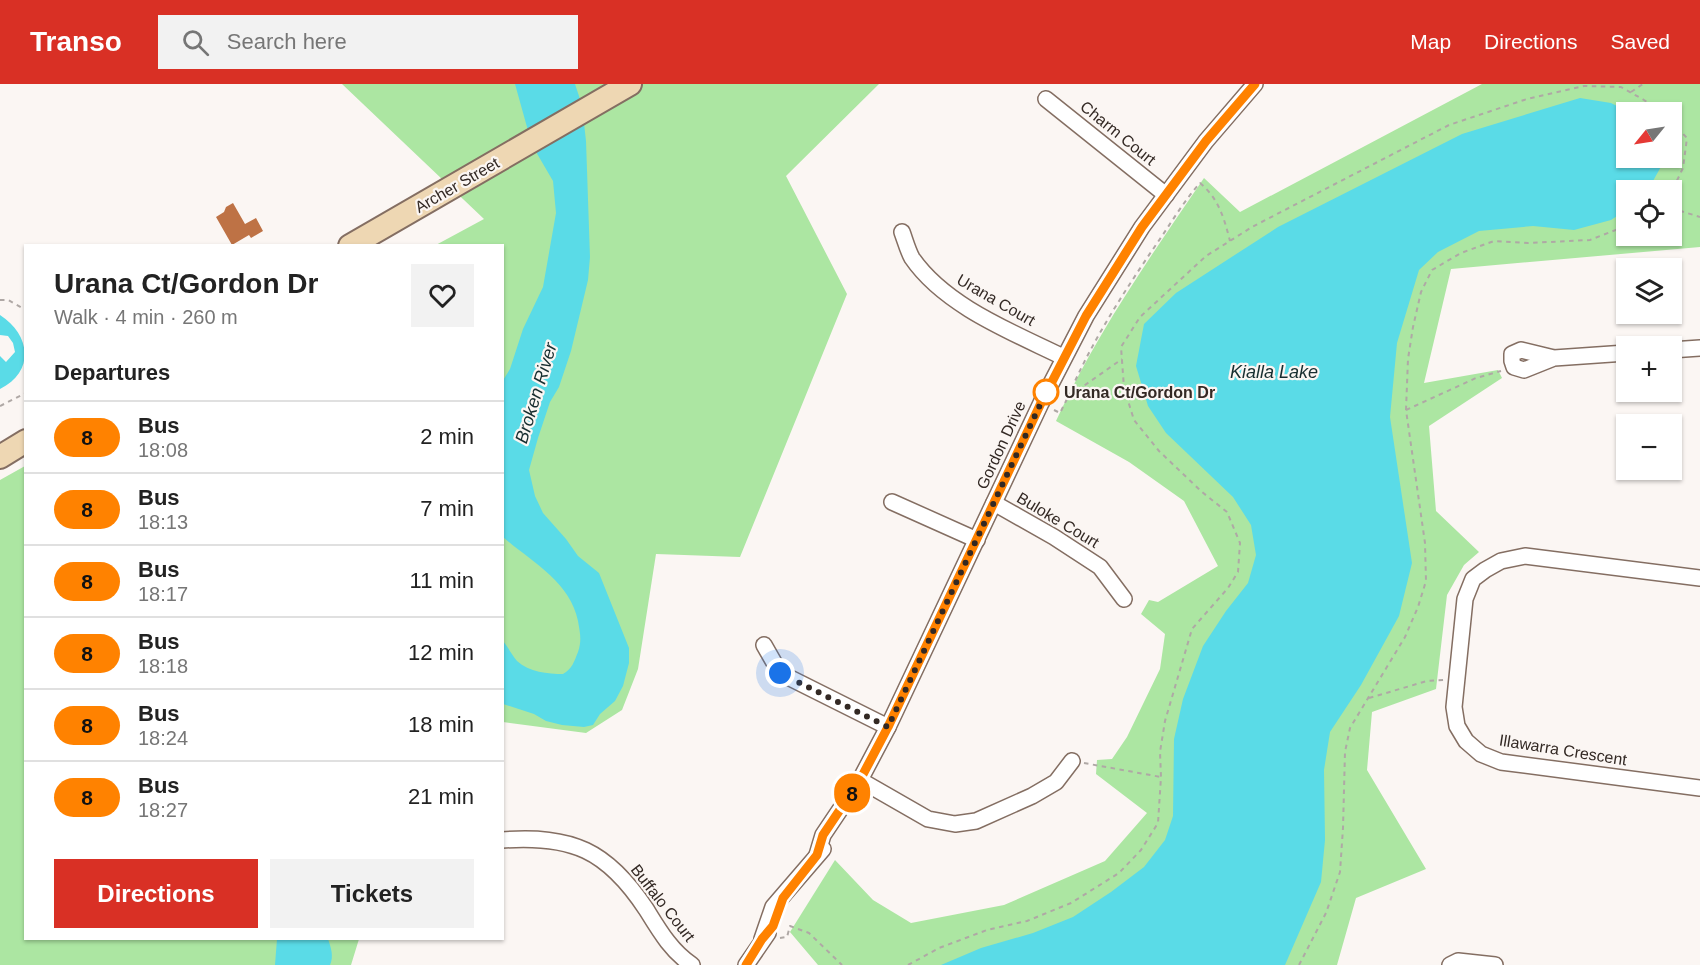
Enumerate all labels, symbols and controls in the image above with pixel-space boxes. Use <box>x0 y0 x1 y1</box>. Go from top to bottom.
search box <box>158 15 578 69</box>
text: Transo <box>30 26 122 57</box>
icon: search <box>179 26 212 59</box>
text: Search here <box>227 29 347 54</box>
text: Map <box>1410 30 1451 53</box>
text: Directions <box>1484 30 1577 53</box>
text: Saved <box>1610 30 1670 53</box>
street label: Charm Court <box>1077 98 1159 169</box>
north arrow <box>1616 102 1682 168</box>
map controls <box>1616 102 1682 480</box>
street label: Archer Street <box>412 154 503 216</box>
button: locate <box>1616 180 1682 246</box>
button: layers <box>1616 258 1682 324</box>
button: heart <box>411 264 474 327</box>
text: Urana Ct/Gordon Dr <box>54 268 318 299</box>
street label: Urana Court <box>954 271 1038 329</box>
text: Walk · 4 min · 260 m <box>54 306 238 328</box>
button: + <box>1616 336 1682 402</box>
water label: Broken River <box>511 339 561 446</box>
text: Departures <box>54 360 170 385</box>
water label: Kialla Lake <box>1230 362 1318 382</box>
marker: Urana Ct/Gordon Dr <box>1033 379 1059 405</box>
place label: Urana Ct/Gordon Dr <box>1064 384 1215 401</box>
street label: Gordon Drive <box>973 398 1029 492</box>
text: Bus <box>138 413 180 438</box>
button: − <box>1616 414 1682 480</box>
text: 2 min <box>420 424 474 449</box>
text: 8 <box>81 426 93 449</box>
text: 18:08 <box>138 439 188 461</box>
text: Bus <box>138 485 180 510</box>
street label: Buloke Court <box>1014 489 1102 551</box>
text: 7 min <box>420 496 474 521</box>
text: 8 <box>81 498 93 521</box>
text: 18:13 <box>138 511 188 533</box>
text: Bus <box>138 557 180 582</box>
text: 11 min <box>410 568 474 593</box>
text: 8 <box>81 570 93 593</box>
text: 18:17 <box>138 583 188 605</box>
text: Bus <box>138 629 180 654</box>
text: 12 min <box>408 640 474 665</box>
text: 8 <box>81 642 93 665</box>
text: 18:18 <box>138 655 188 677</box>
your location <box>765 658 795 688</box>
text: Bus <box>138 701 180 726</box>
text: 18 min <box>408 712 474 737</box>
text: 8 <box>81 714 93 737</box>
text: 18:24 <box>138 727 188 749</box>
street label: Illawarra Crescent <box>1498 732 1629 769</box>
text: Bus <box>138 773 180 798</box>
line badge: 8 <box>832 774 872 812</box>
text: 8 <box>846 782 858 805</box>
text: 21 min <box>408 784 474 809</box>
text: 8 <box>81 786 93 809</box>
text: 18:27 <box>138 799 188 821</box>
button: Directions <box>54 859 258 928</box>
button: Tickets <box>270 859 474 928</box>
street label: Buffalo Court <box>628 861 699 945</box>

